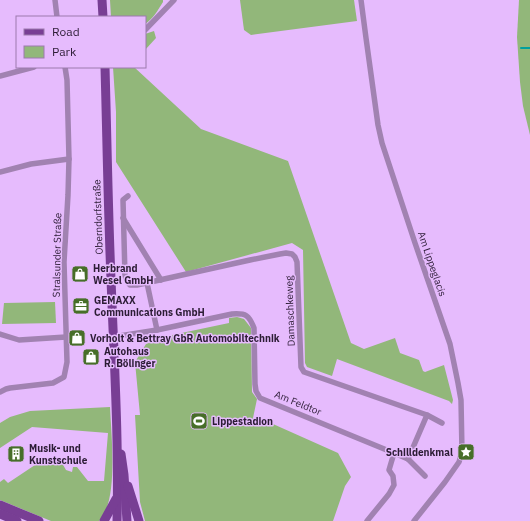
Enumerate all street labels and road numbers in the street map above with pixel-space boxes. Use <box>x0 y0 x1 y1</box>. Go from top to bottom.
street label: Oberndorfstraße <box>90 179 106 255</box>
street label: Stralsunder Straße <box>50 212 64 297</box>
street label: Am Lippeglacis <box>415 230 449 298</box>
street label: Damaschkeweg <box>282 275 298 347</box>
street label: Am Feldtor <box>273 388 324 418</box>

